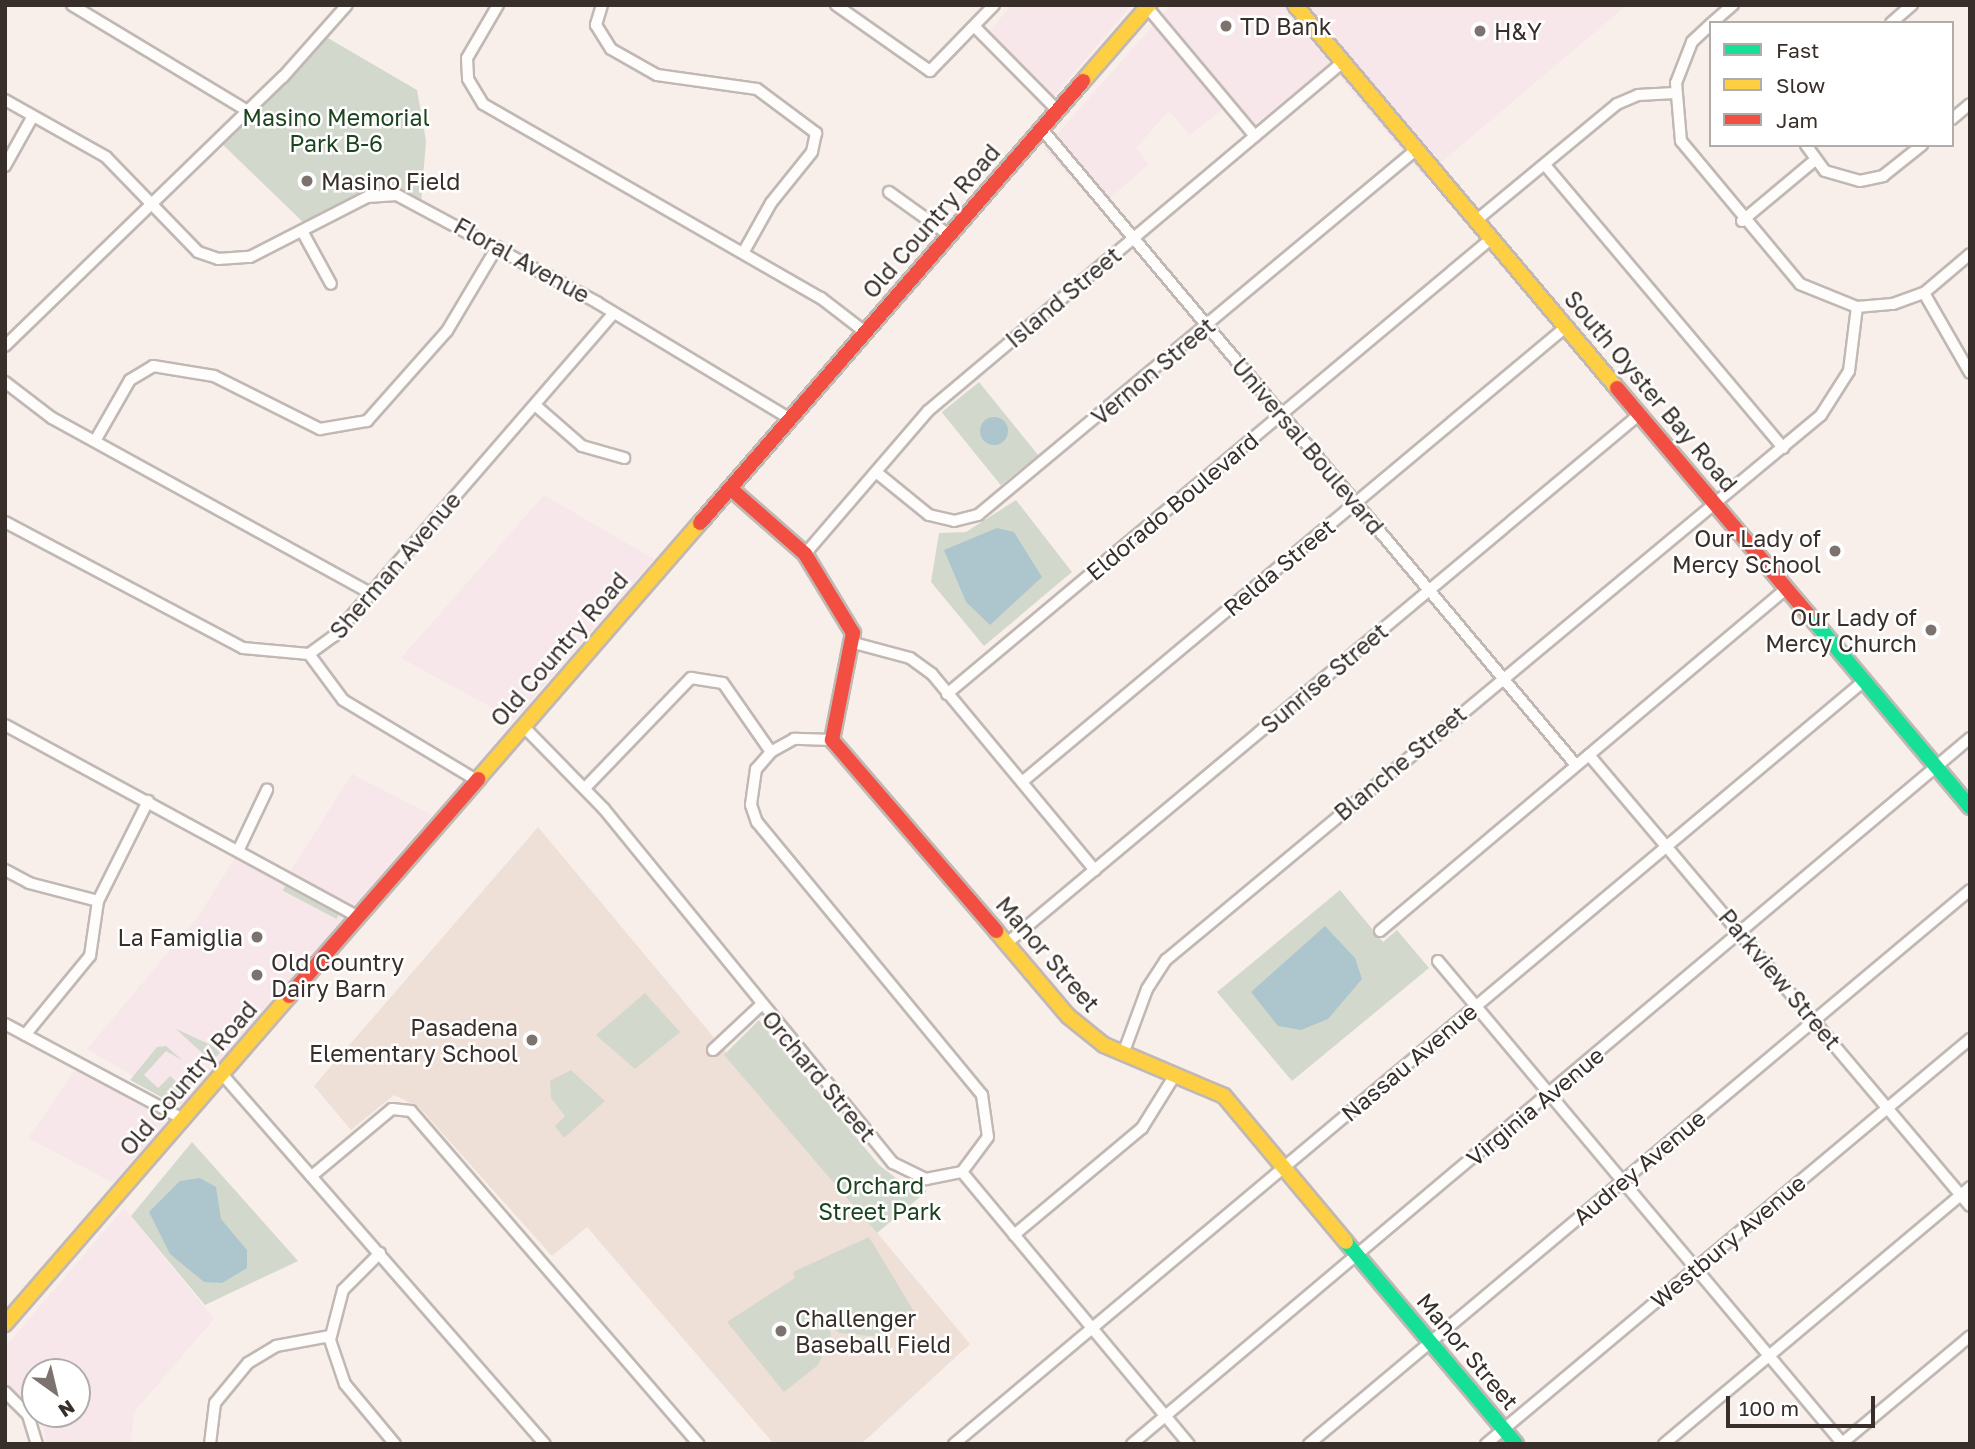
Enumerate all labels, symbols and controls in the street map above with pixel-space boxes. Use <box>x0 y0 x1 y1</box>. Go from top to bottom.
place label: TD Bank <box>1240 12 1332 40</box>
place label: H&Y <box>1494 17 1542 45</box>
marker: TD Bank <box>1218 18 1234 34</box>
legend <box>1709 21 1954 147</box>
marker: H&Y <box>1472 23 1488 39</box>
text: Fast <box>1776 37 1819 63</box>
text: Slow <box>1776 72 1825 98</box>
park label: Masino Memorial Park B-6 <box>242 103 430 157</box>
text: Jam <box>1776 107 1818 133</box>
street label: Old Country Road <box>857 138 1005 304</box>
place label: Masino Field <box>321 167 460 195</box>
marker: Masino Field <box>299 173 315 189</box>
street label: Floral Avenue <box>449 211 595 309</box>
street label: Island Street <box>1000 241 1126 353</box>
street label: South Oyster Bay Road <box>1559 285 1743 497</box>
street label: Vernon Street <box>1086 311 1220 431</box>
street label: Universal Boulevard <box>1226 352 1390 540</box>
street label: Eldorado Boulevard <box>1080 426 1264 586</box>
street label: Sherman Avenue <box>324 486 466 644</box>
street label: Relda Street <box>1218 512 1340 622</box>
place label: Our Lady of Mercy School <box>1672 524 1821 578</box>
marker: Our Lady of Mercy School <box>1827 543 1843 559</box>
street label: Old Country Road <box>485 566 633 732</box>
place label: Our Lady of Mercy Church <box>1765 603 1917 657</box>
street label: Sunrise Street <box>1255 617 1393 739</box>
marker: Our Lady of Mercy Church <box>1923 622 1939 638</box>
street label: Blanche Street <box>1328 700 1472 826</box>
street label: Manor Street <box>991 891 1105 1017</box>
street label: Parkview Street <box>1713 903 1847 1055</box>
place label: La Famiglia <box>118 923 243 951</box>
marker: La Famiglia <box>249 929 265 945</box>
place label: Old Country Dairy Barn <box>271 948 404 1002</box>
marker: Old Country Dairy Barn <box>249 967 265 983</box>
street label: Old Country Road <box>114 995 262 1161</box>
street label: Nassau Avenue <box>1336 997 1482 1127</box>
street label: Orchard Street <box>756 1005 882 1147</box>
place label: Pasadena Elementary School <box>309 1013 518 1067</box>
marker: Pasadena Elementary School <box>524 1032 540 1048</box>
street label: Virginia Avenue <box>1461 1041 1609 1171</box>
street label: Audrey Avenue <box>1567 1104 1711 1230</box>
street label: Westbury Avenue <box>1645 1168 1811 1314</box>
park label: Orchard Street Park <box>818 1171 942 1225</box>
street label: Manor Street <box>1411 1287 1525 1415</box>
place label: Challenger Baseball Field <box>795 1304 951 1358</box>
marker: Challenger Baseball Field <box>773 1323 789 1339</box>
north arrow <box>21 1358 91 1428</box>
scale bar <box>1730 1382 1879 1426</box>
text: 100 m <box>1739 1395 1799 1421</box>
text: N <box>54 1396 79 1423</box>

